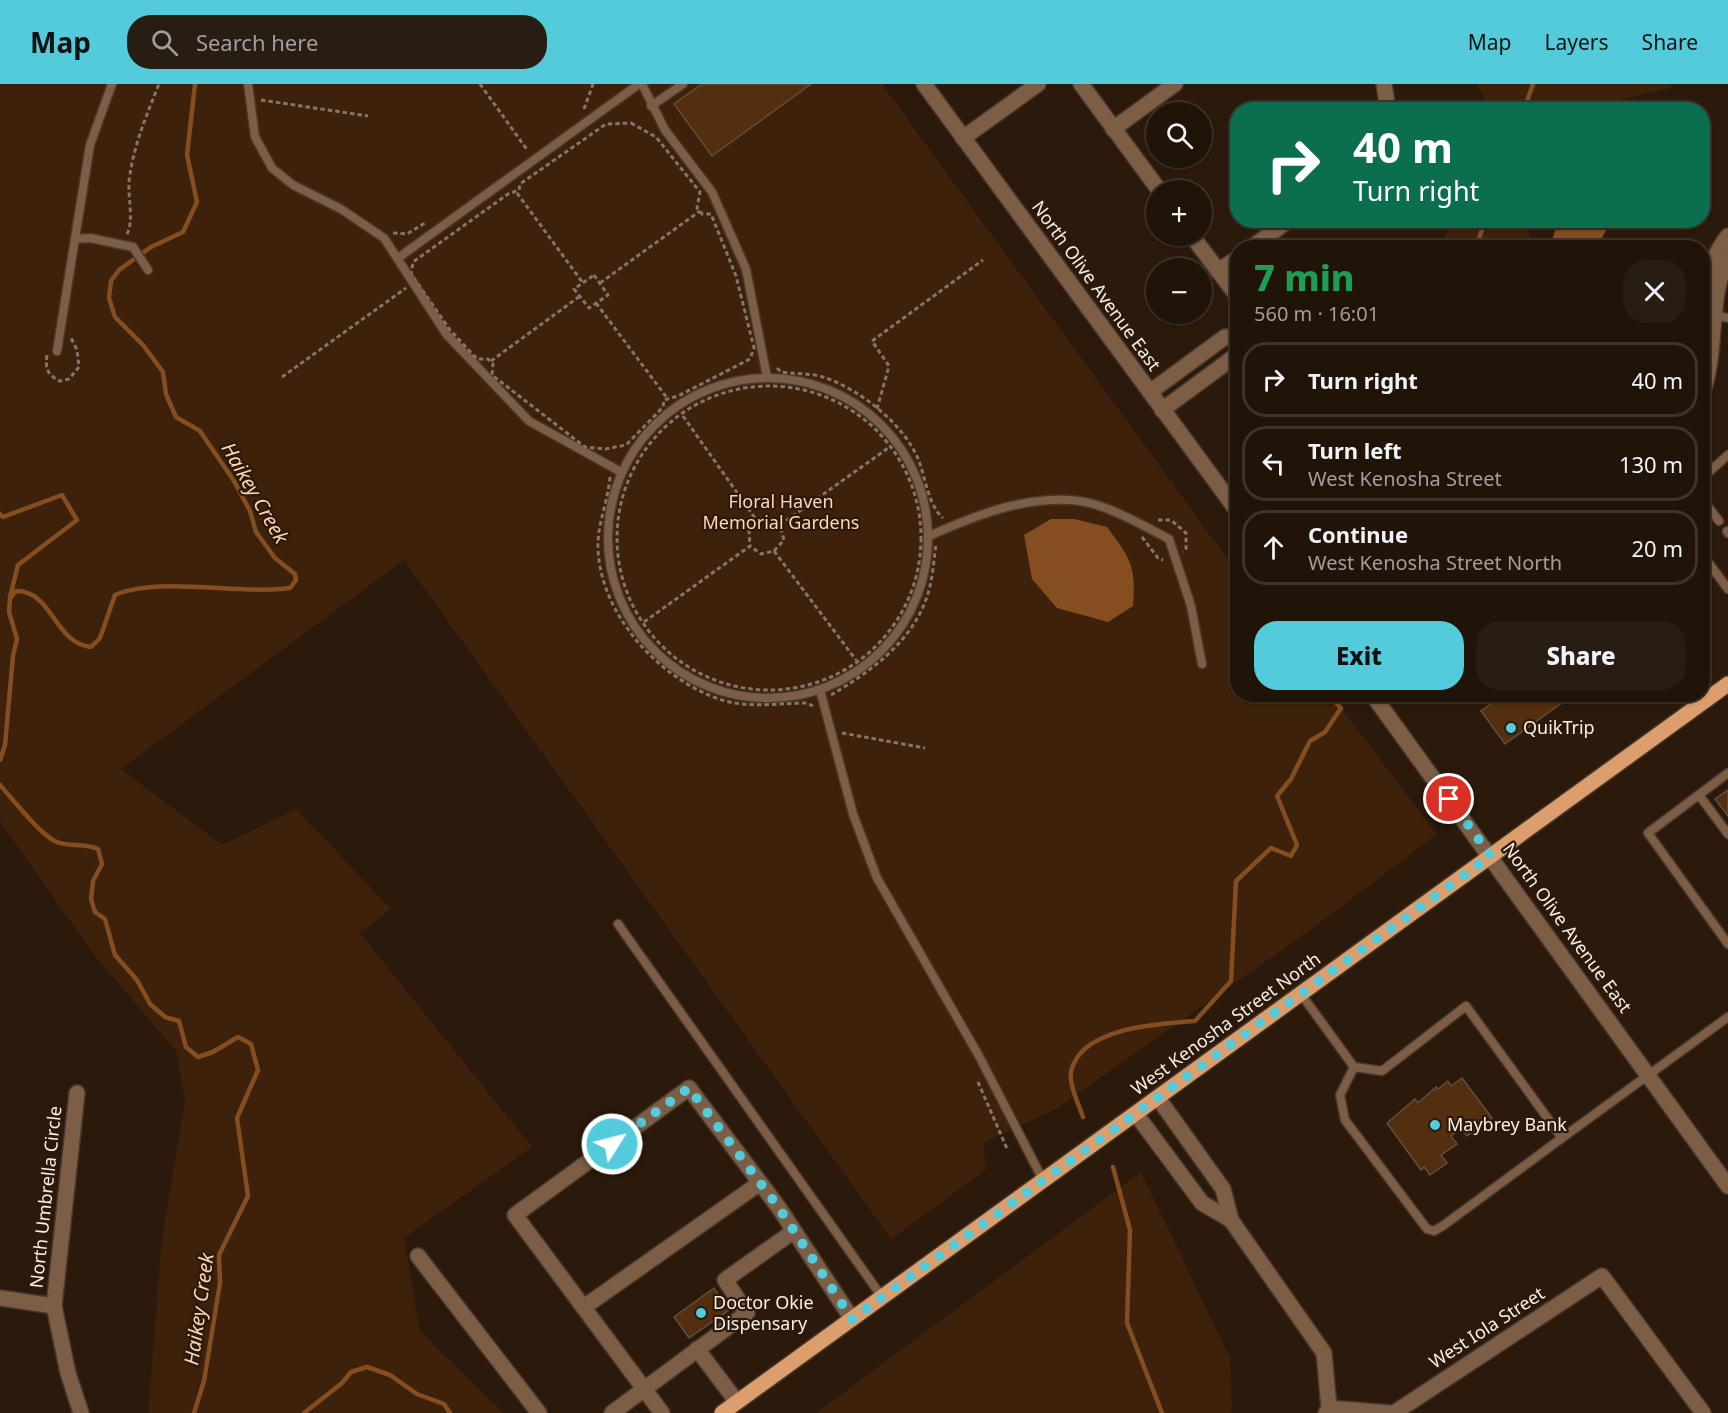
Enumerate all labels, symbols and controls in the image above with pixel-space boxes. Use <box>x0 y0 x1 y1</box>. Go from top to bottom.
search box <box>127 15 547 69</box>
text: Map <box>30 23 91 61</box>
icon: search <box>148 26 181 59</box>
text: Search here <box>196 27 318 57</box>
text: Map <box>1468 28 1512 56</box>
text: Layers <box>1545 28 1609 56</box>
text: Share <box>1642 28 1698 56</box>
map controls <box>1146 102 1212 324</box>
button: search <box>1146 102 1212 168</box>
text: 40 m <box>1353 118 1453 175</box>
icon: right <box>1254 126 1332 204</box>
text: Turn right <box>1353 172 1479 209</box>
button: + <box>1146 180 1212 246</box>
street label: North Olive Avenue East <box>1027 196 1167 376</box>
text: 7 min <box>1254 253 1355 302</box>
button: − <box>1146 258 1212 324</box>
button: close <box>1623 260 1686 323</box>
text: 560 m · 16:01 <box>1254 300 1379 327</box>
icon: right <box>1257 363 1290 396</box>
text: Turn right <box>1308 365 1418 395</box>
text: 40 m <box>1632 365 1683 395</box>
text: Turn left <box>1308 435 1402 465</box>
water label: Haikey Creek <box>216 437 296 549</box>
icon: left <box>1257 447 1290 480</box>
text: 130 m <box>1619 449 1683 479</box>
text: West Kenosha Street <box>1308 465 1502 492</box>
park label: Floral Haven Memorial Gardens <box>703 489 859 534</box>
text: Continue <box>1308 519 1408 549</box>
icon: ahead <box>1257 531 1290 564</box>
text: 20 m <box>1632 533 1683 563</box>
text: West Kenosha Street North <box>1308 549 1562 576</box>
button: Exit <box>1254 621 1464 690</box>
button: Share <box>1476 621 1686 690</box>
place label: QuikTrip <box>1523 715 1595 739</box>
marker: QuikTrip <box>1504 721 1518 735</box>
pin <box>1423 773 1474 824</box>
icon: arrive <box>1432 782 1465 815</box>
street label: North Olive Avenue East <box>1498 838 1638 1018</box>
street label: West Kenosha Street North <box>1126 946 1325 1100</box>
street label: North Umbrella Circle <box>23 1105 67 1289</box>
position arrow <box>580 1112 644 1176</box>
place label: Maybrey Bank <box>1447 1112 1567 1136</box>
marker: Maybrey Bank <box>1428 1118 1442 1132</box>
water label: Haikey Creek <box>177 1250 220 1367</box>
street label: West Iola Street <box>1424 1281 1549 1373</box>
place label: Doctor Okie Dispensary <box>713 1290 814 1335</box>
marker: Doctor Okie Dispensary <box>694 1306 708 1320</box>

